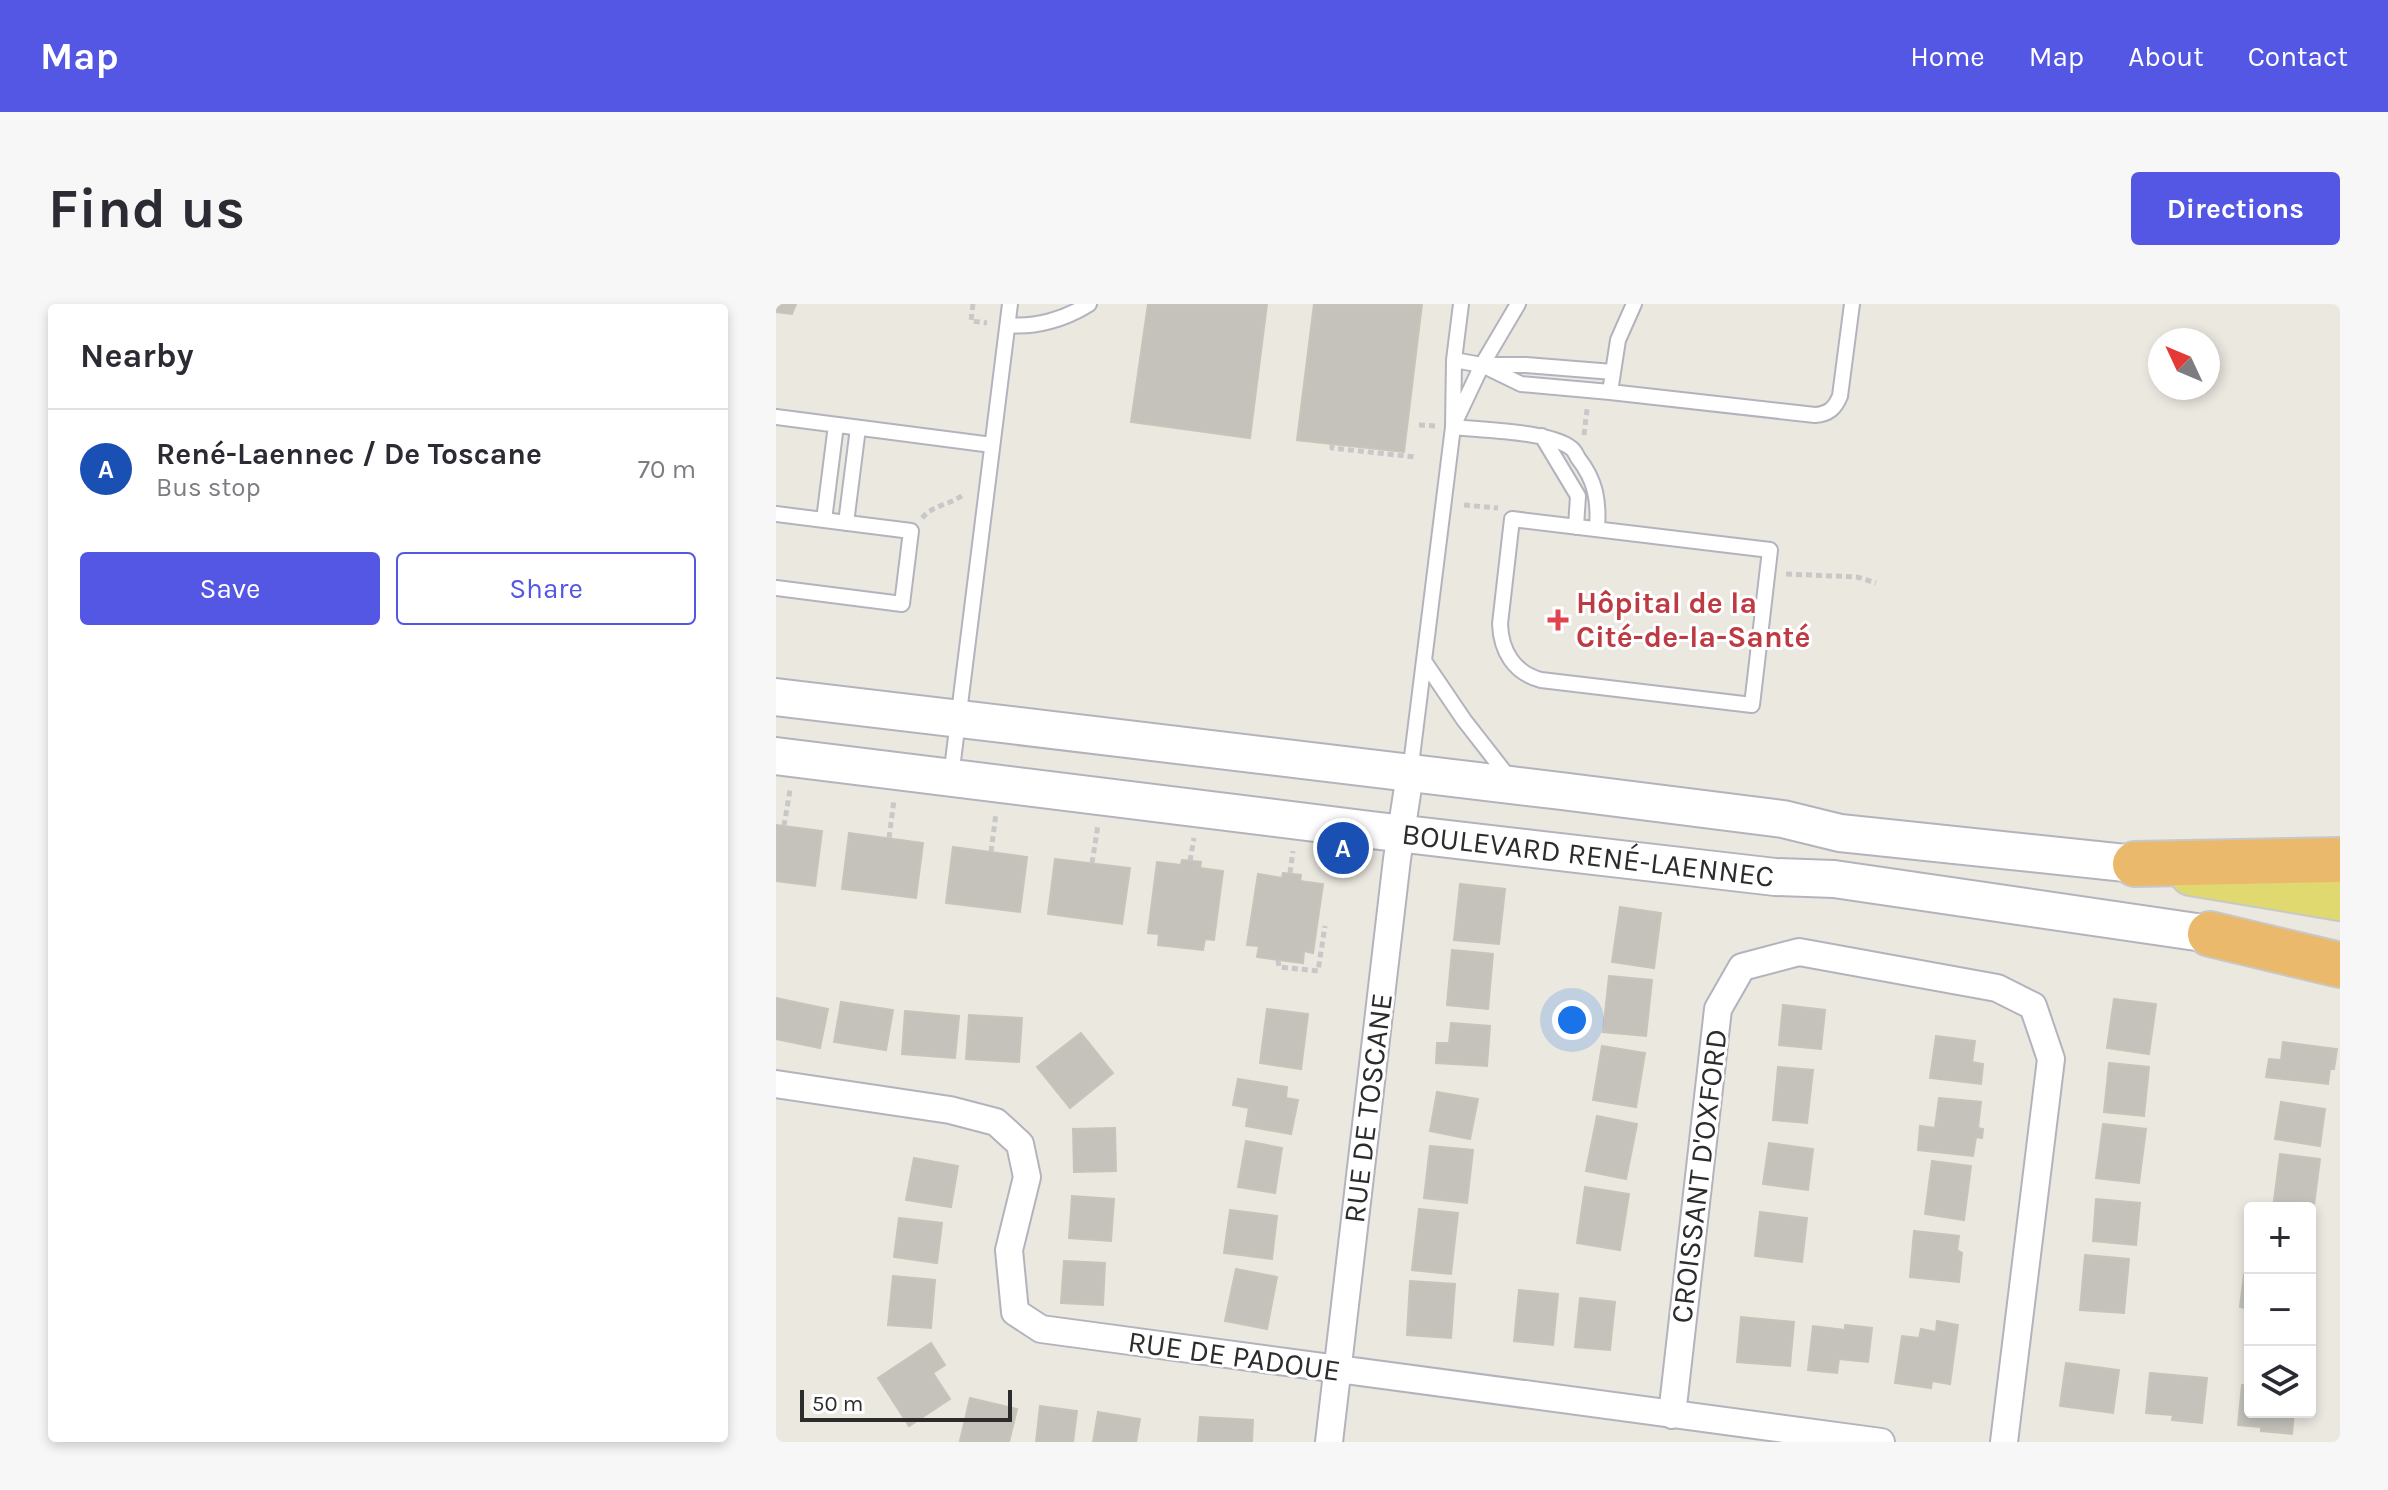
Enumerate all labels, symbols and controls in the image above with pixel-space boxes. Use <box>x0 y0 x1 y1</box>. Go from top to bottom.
text: Map <box>40 34 119 79</box>
text: Home <box>1910 40 1985 73</box>
text: Map <box>2029 40 2084 73</box>
text: About <box>2128 40 2204 73</box>
text: Contact <box>2248 40 2348 73</box>
button: Directions <box>2131 172 2340 245</box>
text: Find us <box>48 176 245 241</box>
north arrow <box>2148 328 2220 400</box>
text: Nearby <box>80 336 194 376</box>
text: René-Laennec / De Toscane <box>156 436 542 472</box>
text: A <box>98 454 114 485</box>
text: 70 m <box>638 454 696 485</box>
text: Bus stop <box>156 472 261 503</box>
button: Save <box>80 552 380 625</box>
button: Share <box>396 552 696 625</box>
place label: Hôpital de la Cité-de-la-Santé <box>1576 585 1810 655</box>
marker: Hôpital de la Cité-de-la-Santé <box>1547 609 1569 631</box>
street label: BOULEVARD RENÉ-LAENNEC <box>1400 816 1776 895</box>
pin: A <box>1317 818 1369 878</box>
street label: RUE DE TOSCANE <box>1336 991 1400 1225</box>
your location <box>1552 1000 1592 1040</box>
street label: CROISSANT D'OXFORD <box>1663 1027 1735 1325</box>
map controls <box>2244 1202 2316 1418</box>
button: + <box>2244 1202 2316 1274</box>
button: − <box>2244 1274 2316 1346</box>
street label: RUE DE PADOUE <box>1126 1323 1342 1389</box>
button: layers <box>2244 1346 2316 1418</box>
scale bar <box>800 1386 1012 1422</box>
text: 50 m <box>812 1391 863 1417</box>

